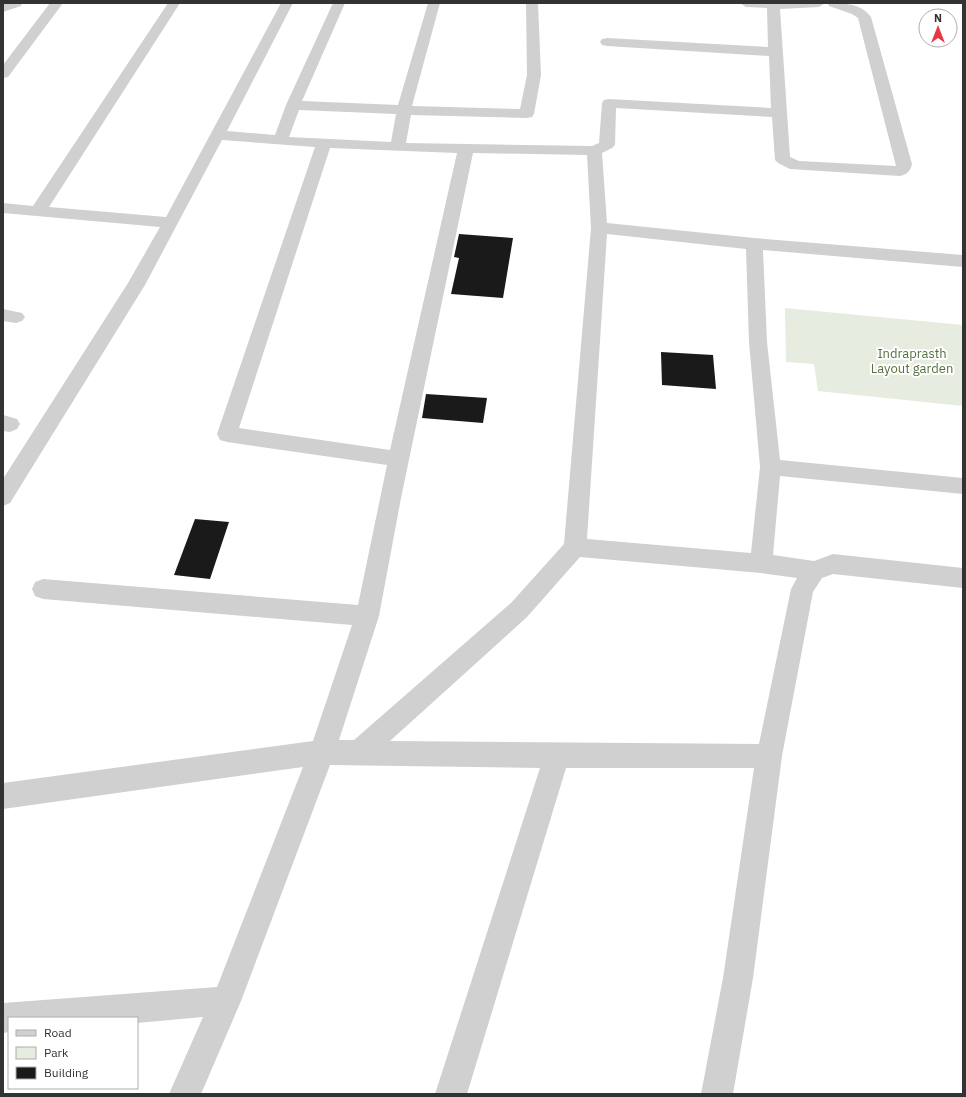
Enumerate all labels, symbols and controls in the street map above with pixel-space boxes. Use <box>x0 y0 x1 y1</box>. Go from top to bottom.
north arrow <box>918 8 958 48</box>
text: N <box>934 11 942 25</box>
park label: Indraprasth Layout garden <box>871 345 953 377</box>
legend <box>8 1017 138 1089</box>
text: Road <box>44 1025 72 1040</box>
text: Park <box>44 1045 69 1060</box>
text: Building <box>44 1065 89 1080</box>

